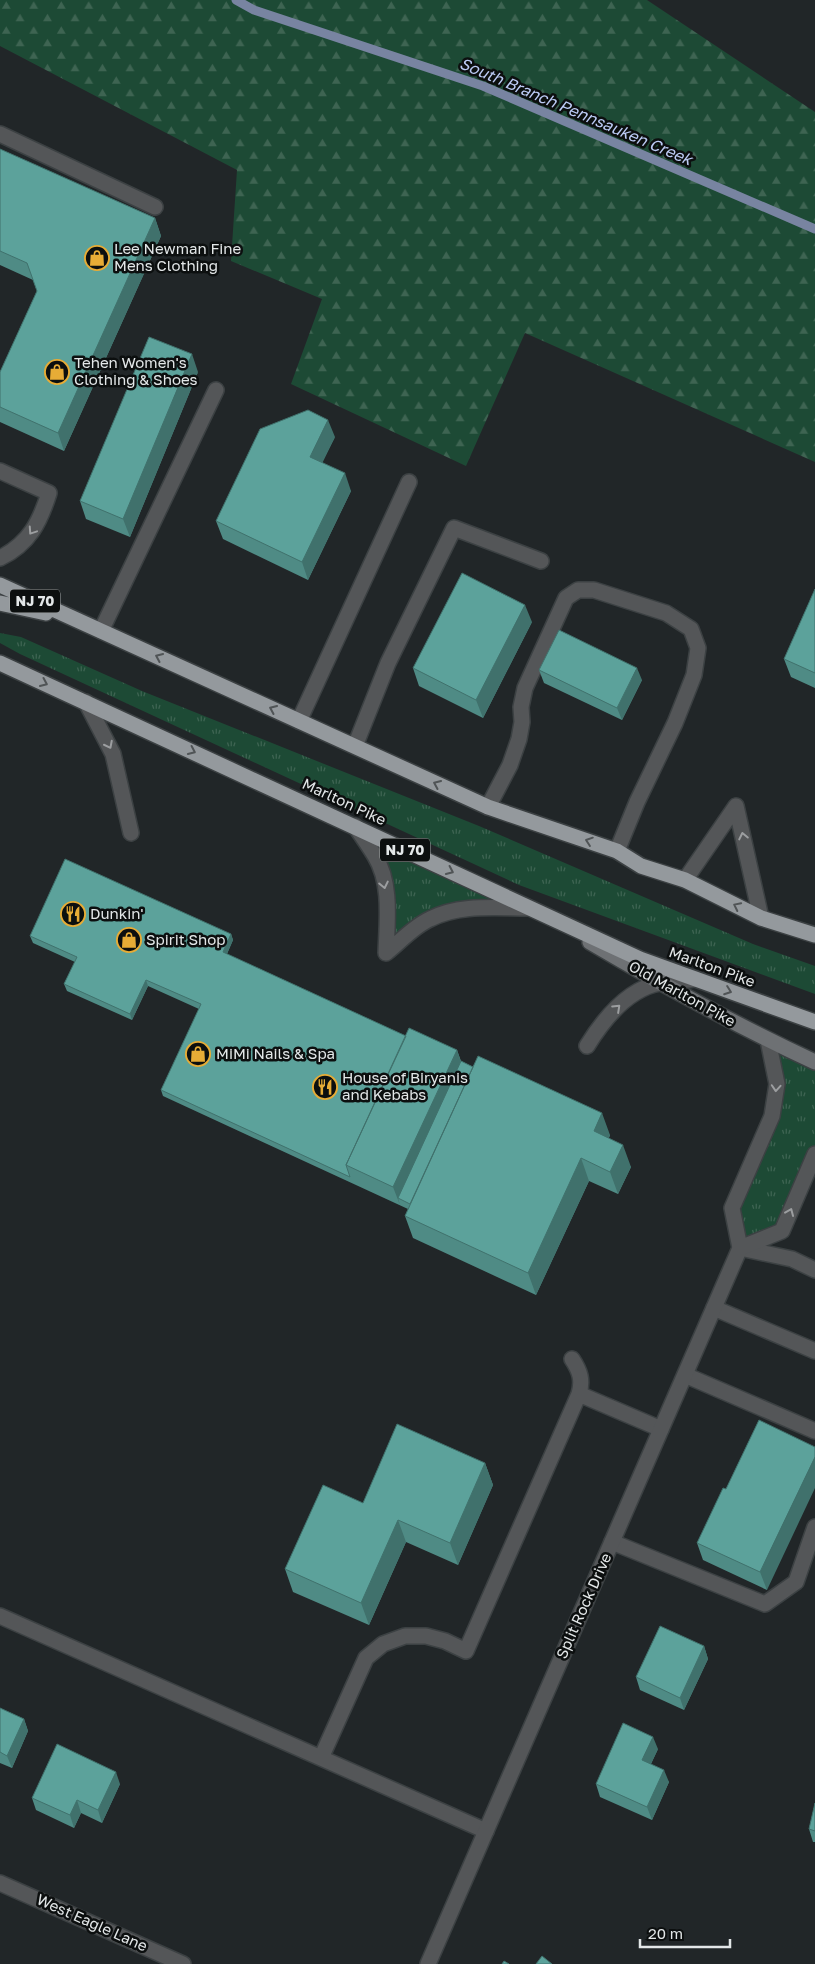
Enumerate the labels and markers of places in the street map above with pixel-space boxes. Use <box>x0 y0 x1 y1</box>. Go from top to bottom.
place label: Lee Newman Fine Mens Clothing <box>114 239 242 274</box>
shop icon: Lee Newman Fine Mens Clothing <box>84 245 110 271</box>
place label: Tehen Women's Clothing & Shoes <box>74 353 198 388</box>
shop icon: Tehen Women's Clothing & Shoes <box>44 359 70 385</box>
restaurant icon: Dunkin' <box>60 901 86 927</box>
place label: Dunkin' <box>90 904 144 922</box>
shop icon: Spirit Shop <box>116 927 142 953</box>
place label: Spirit Shop <box>146 930 226 948</box>
shop icon: MiMi Nails & Spa <box>185 1041 211 1067</box>
place label: MiMi Nails & Spa <box>216 1044 335 1062</box>
place label: House of Biryanis and Kebabs <box>342 1068 468 1103</box>
restaurant icon: House of Biryanis and Kebabs <box>312 1074 338 1100</box>

